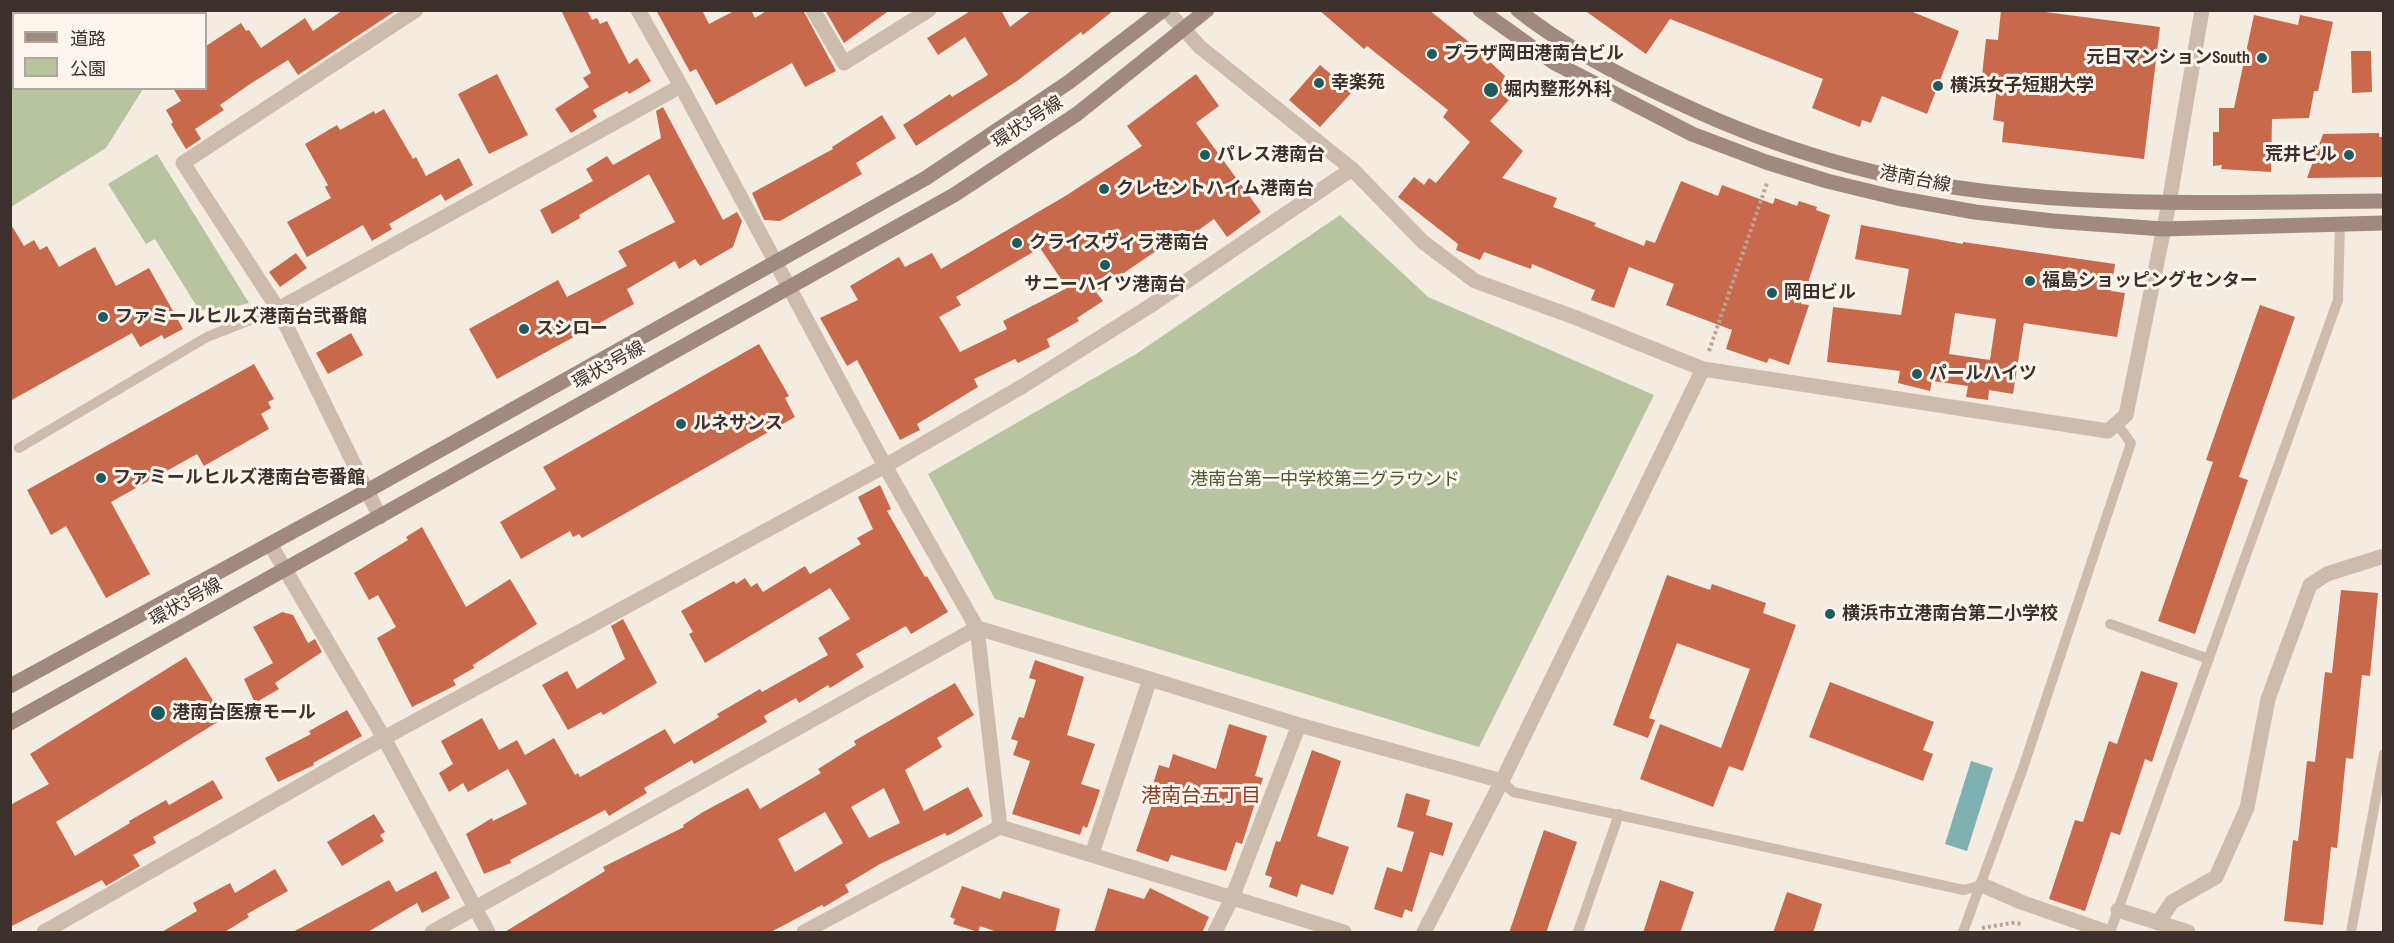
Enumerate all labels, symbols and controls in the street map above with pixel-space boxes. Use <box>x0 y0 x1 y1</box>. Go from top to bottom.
legend <box>12 12 207 90</box>
text: 道路 <box>70 29 106 50</box>
place label: プラザ岡田港南台ビル <box>1444 43 1624 65</box>
marker: プラザ岡田港南台ビル <box>1425 47 1439 61</box>
place label: 元日マンションSouth <box>2086 47 2250 69</box>
marker: 元日マンションSouth <box>2255 51 2269 65</box>
text: 公園 <box>70 59 106 80</box>
place label: 幸楽苑 <box>1331 72 1385 94</box>
place label: 横浜女子短期大学 <box>1950 75 2094 97</box>
marker: 幸楽苑 <box>1312 76 1326 90</box>
place label: 堀内整形外科 <box>1504 79 1612 101</box>
marker: 横浜女子短期大学 <box>1931 79 1945 93</box>
marker: 堀内整形外科 <box>1482 81 1500 99</box>
street label: 環状3号線 <box>989 92 1067 154</box>
place label: パレス港南台 <box>1217 144 1325 166</box>
place label: 荒井ビル <box>2265 144 2337 166</box>
marker: パレス港南台 <box>1198 148 1212 162</box>
marker: 荒井ビル <box>2342 148 2356 162</box>
street label: 港南台線 <box>1878 163 1952 197</box>
place label: クレセントハイム港南台 <box>1116 178 1314 200</box>
marker: クレセントハイム港南台 <box>1097 182 1111 196</box>
place label: クライスヴィラ港南台 <box>1029 232 1209 254</box>
marker: クライスヴィラ港南台 <box>1010 236 1024 250</box>
marker: サニーハイツ港南台 <box>1098 258 1112 272</box>
place label: 福島ショッピングセンター <box>2042 270 2258 292</box>
place label: サニーハイツ港南台 <box>1024 274 1186 296</box>
marker: 福島ショッピングセンター <box>2023 274 2037 288</box>
place label: 岡田ビル <box>1784 282 1856 304</box>
marker: 岡田ビル <box>1765 286 1779 300</box>
place label: ファミールヒルズ港南台弐番館 <box>115 306 367 328</box>
marker: ファミールヒルズ港南台弐番館 <box>96 310 110 324</box>
place label: スシロー <box>536 318 608 340</box>
marker: スシロー <box>517 322 531 336</box>
street label: 環状3号線 <box>569 337 649 395</box>
place label: パールハイツ <box>1929 363 2037 385</box>
marker: パールハイツ <box>1910 367 1924 381</box>
place label: ルネサンス <box>693 413 783 435</box>
marker: ルネサンス <box>674 417 688 431</box>
place label: ファミールヒルズ港南台壱番館 <box>113 467 365 489</box>
park label: 港南台第一中学校第二グラウンド <box>1190 469 1460 491</box>
marker: ファミールヒルズ港南台壱番館 <box>94 471 108 485</box>
street label: 環状3号線 <box>146 574 226 632</box>
place label: 横浜市立港南台第二小学校 <box>1842 603 2058 625</box>
marker: 横浜市立港南台第二小学校 <box>1823 607 1837 621</box>
place label: 港南台医療モール <box>172 702 316 724</box>
marker: 港南台医療モール <box>149 704 167 722</box>
district label: 港南台五丁目 <box>1141 785 1261 809</box>

